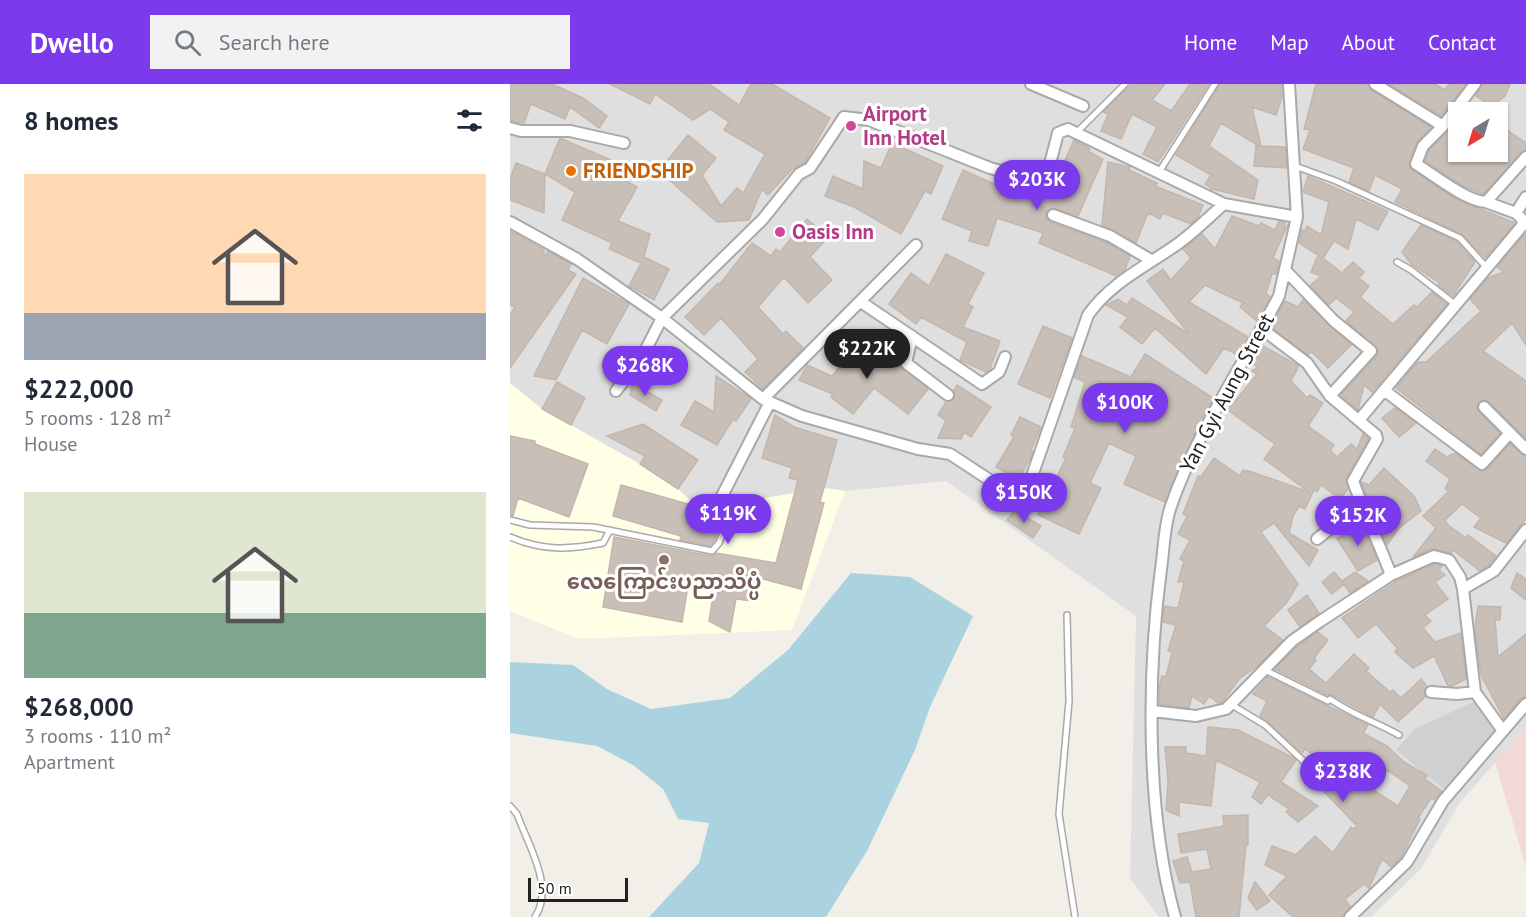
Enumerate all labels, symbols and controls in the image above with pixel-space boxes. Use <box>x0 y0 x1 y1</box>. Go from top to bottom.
search box <box>150 15 570 69</box>
text: Dwello <box>30 24 114 61</box>
icon: search <box>171 26 204 59</box>
text: Search here <box>219 28 330 56</box>
text: Home <box>1184 29 1237 56</box>
text: Map <box>1270 29 1309 56</box>
text: About <box>1342 29 1395 56</box>
text: Contact <box>1428 29 1496 56</box>
place label: Airport Inn Hotel <box>863 100 947 151</box>
north arrow <box>1448 102 1508 162</box>
map controls <box>1448 102 1508 162</box>
text: 8 homes <box>24 104 119 137</box>
icon: filters <box>453 104 486 137</box>
marker: Airport Inn Hotel <box>844 119 858 133</box>
place label: FRIENDSHIP <box>583 157 693 184</box>
pin: $203K <box>995 160 1079 211</box>
marker: FRIENDSHIP <box>564 164 578 178</box>
text: $203K <box>1008 166 1066 192</box>
icon: home <box>201 213 309 321</box>
place label: Oasis Inn <box>792 218 874 245</box>
marker: Oasis Inn <box>773 225 787 239</box>
street label: Yan Gyi Aung Street <box>1173 308 1280 477</box>
pin: $222K <box>825 329 909 380</box>
text: $222K <box>838 335 896 361</box>
pin: $268K <box>603 346 687 397</box>
text: $268K <box>616 352 674 378</box>
text: $222,000 <box>24 372 134 405</box>
pin: $100K <box>1083 383 1167 434</box>
text: $100K <box>1096 389 1154 415</box>
text: 5 rooms · 128 m² <box>24 405 171 431</box>
text: House <box>24 431 78 457</box>
pin: $150K <box>982 473 1066 524</box>
text: $150K <box>995 479 1053 505</box>
pin: $119K <box>686 494 770 545</box>
pin: $152K <box>1316 496 1400 547</box>
text: $119K <box>699 500 757 526</box>
text: $152K <box>1329 502 1387 528</box>
icon: home <box>201 531 309 639</box>
marker: လေကြောင်းပညာသိပ္ပံ <box>657 553 671 567</box>
place label: လေကြောင်းပညာသိပ္ပံ <box>567 566 761 600</box>
text: $268,000 <box>24 690 134 723</box>
text: 3 rooms · 110 m² <box>24 723 171 749</box>
text: Apartment <box>24 749 115 775</box>
pin: $238K <box>1301 752 1385 803</box>
text: $238K <box>1314 758 1372 784</box>
scale bar <box>528 875 628 902</box>
text: 50 m <box>537 878 572 898</box>

